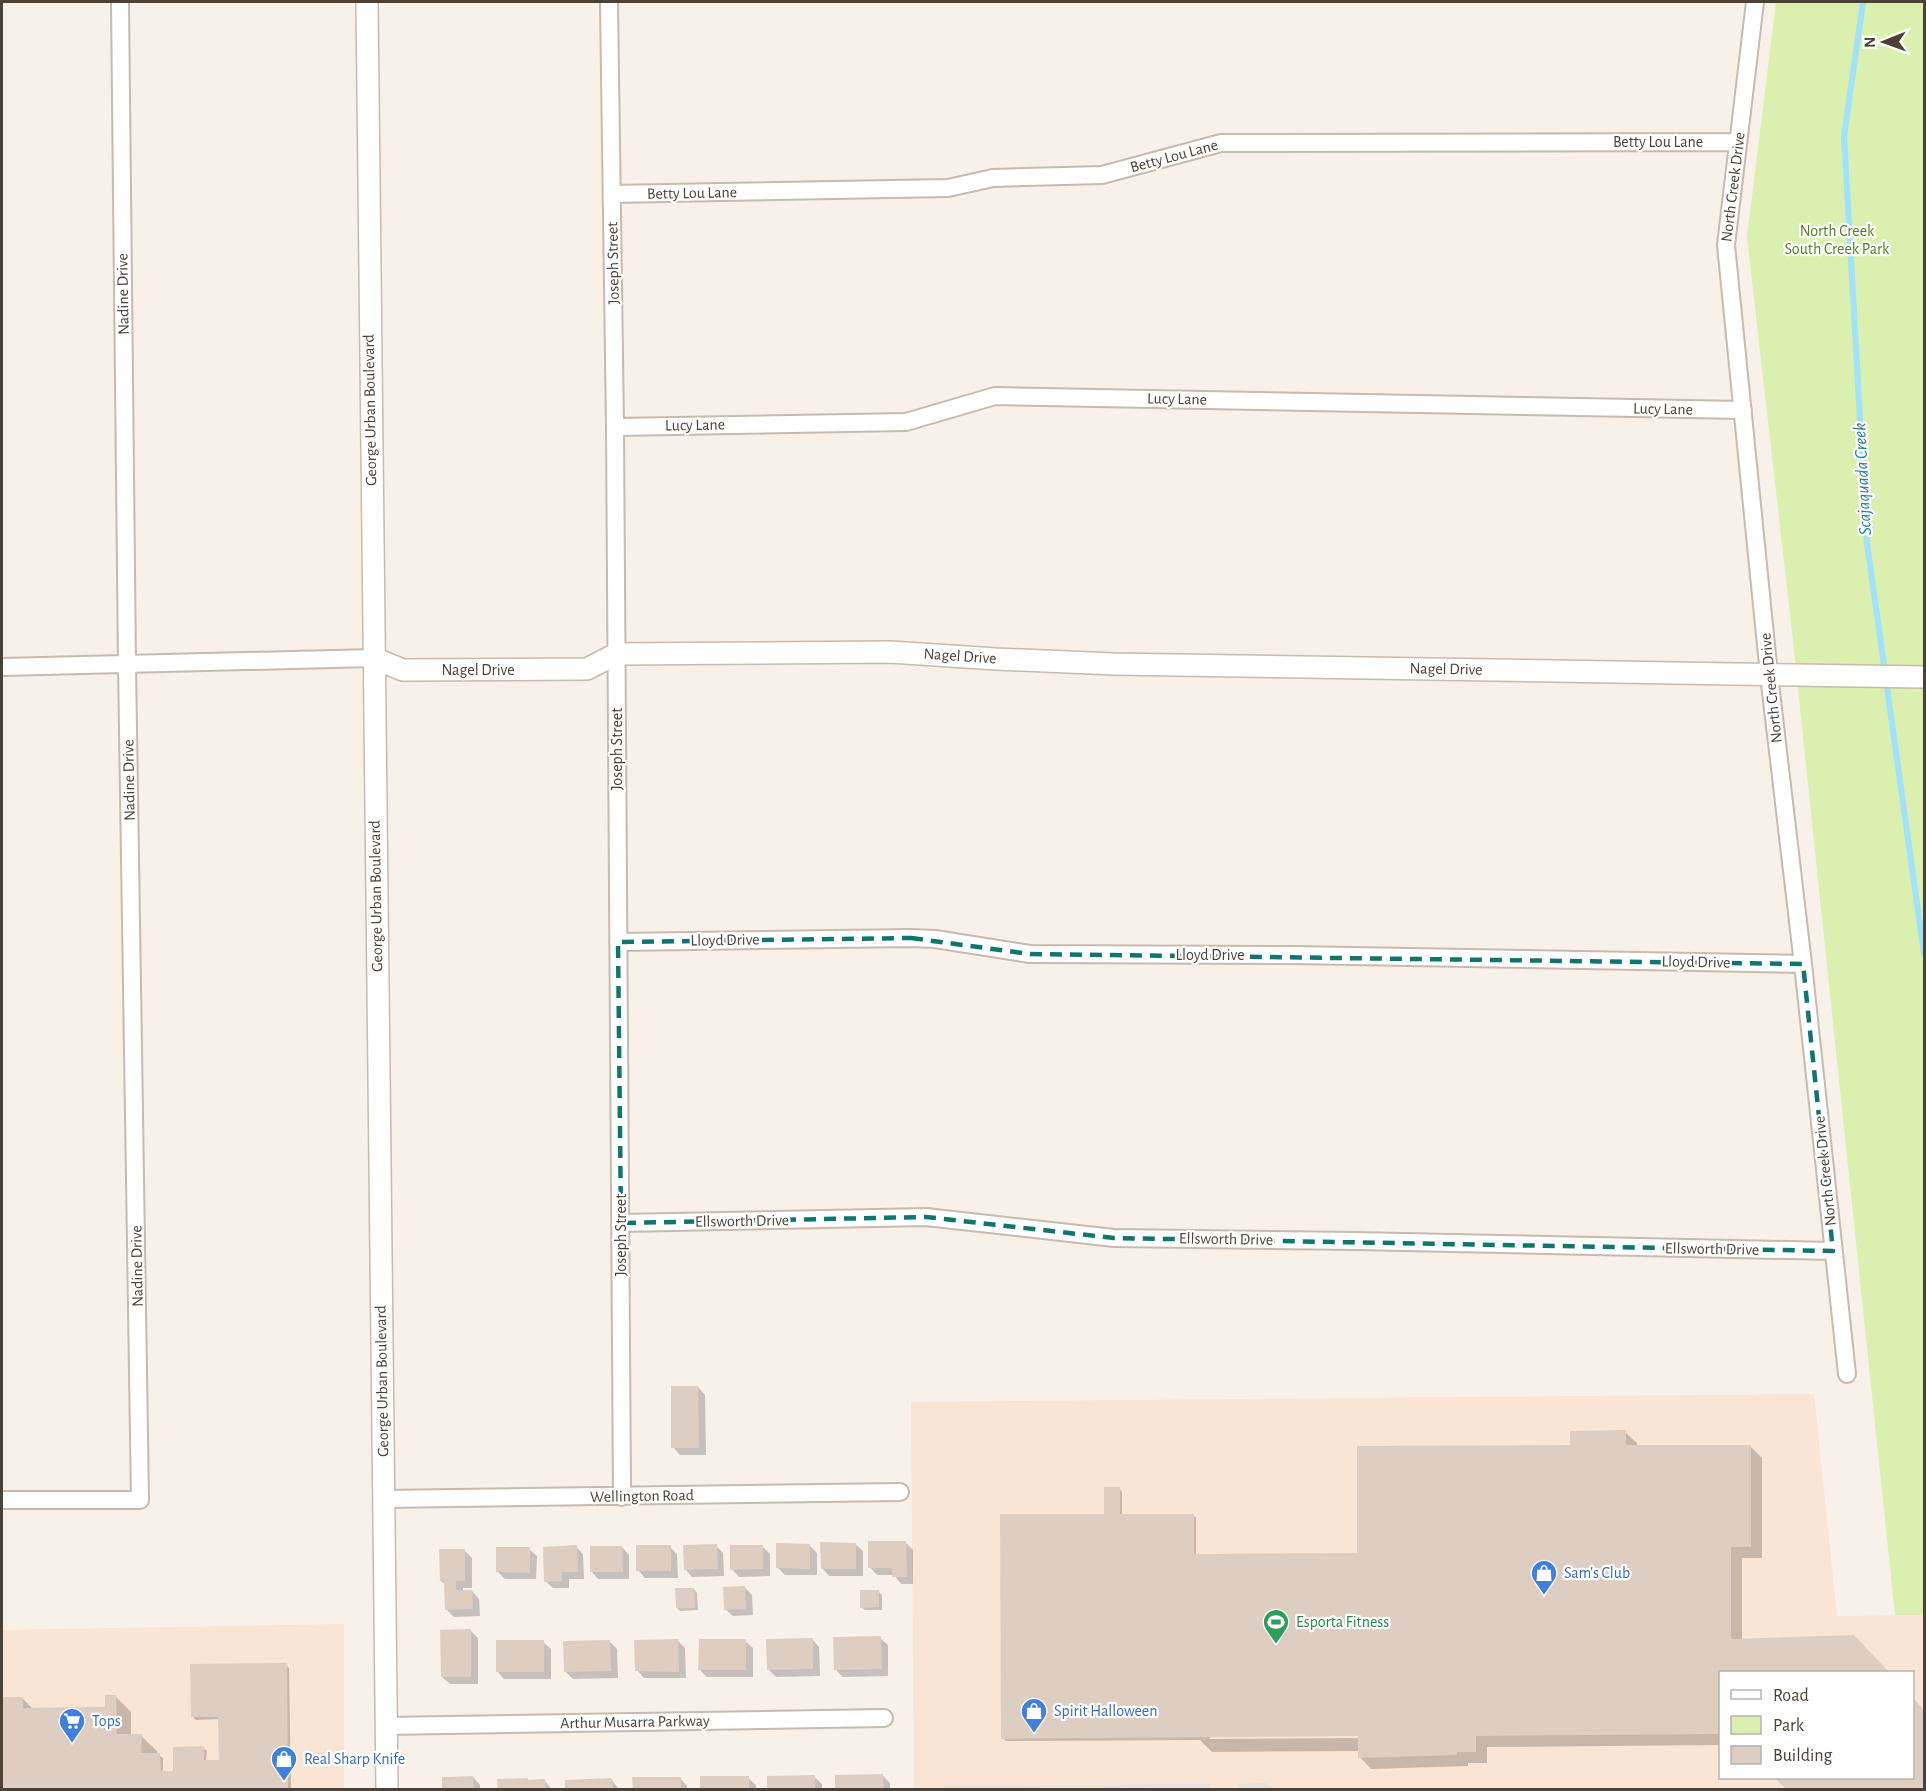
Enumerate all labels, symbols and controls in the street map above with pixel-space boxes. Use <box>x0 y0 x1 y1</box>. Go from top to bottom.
north arrow <box>1854 12 1914 72</box>
text: N <box>1862 37 1878 48</box>
street label: North Creek Drive <box>1718 131 1748 243</box>
street label: Betty Lou Lane <box>1613 134 1703 151</box>
street label: Betty Lou Lane <box>1128 137 1220 176</box>
street label: Betty Lou Lane <box>647 184 737 203</box>
street label: Joseph Street <box>604 222 622 304</box>
park label: North Creek South Creek Park <box>1785 223 1890 257</box>
street label: Nadine Drive <box>114 253 132 335</box>
street label: George Urban Boulevard <box>361 334 379 486</box>
street label: Lucy Lane <box>1147 390 1207 409</box>
street label: Lucy Lane <box>1633 400 1693 419</box>
street label: Lucy Lane <box>665 416 725 435</box>
water label: Scajaquada Creek <box>1851 422 1875 536</box>
street label: North Creek Drive <box>1757 632 1785 744</box>
street label: Nagel Drive <box>923 645 997 667</box>
street label: Nagel Drive <box>1409 660 1483 678</box>
street label: Nagel Drive <box>441 662 515 678</box>
street label: Joseph Street <box>609 708 625 790</box>
street label: Nadine Drive <box>120 739 138 821</box>
street label: George Urban Boulevard <box>367 820 385 972</box>
street label: Lloyd Drive <box>690 931 760 950</box>
street label: Lloyd Drive <box>1175 947 1245 964</box>
street label: Lloyd Drive <box>1661 953 1731 972</box>
street label: North Creek Drive <box>1811 1115 1839 1227</box>
street label: Joseph Street <box>613 1194 629 1276</box>
street label: Ellsworth Drive <box>695 1212 789 1230</box>
street label: Nadine Drive <box>128 1225 146 1307</box>
street label: Ellsworth Drive <box>1179 1230 1273 1248</box>
street label: Ellsworth Drive <box>1665 1240 1759 1258</box>
street label: George Urban Boulevard <box>373 1305 391 1457</box>
street label: Wellington Road <box>590 1487 694 1505</box>
shop icon: Sam's Club <box>1529 1558 1559 1596</box>
place label: Sam's Club <box>1564 1565 1630 1581</box>
sports icon: Esporta Fitness <box>1261 1607 1291 1645</box>
place label: Esporta Fitness <box>1296 1614 1389 1630</box>
legend <box>1719 1671 1914 1779</box>
text: Road <box>1773 1687 1809 1705</box>
shop icon: Spirit Halloween <box>1019 1696 1049 1734</box>
place label: Spirit Halloween <box>1054 1703 1157 1719</box>
supermarket icon: Tops <box>57 1706 87 1744</box>
place label: Tops <box>92 1713 121 1729</box>
street label: Arthur Musarra Parkway <box>560 1713 710 1732</box>
text: Park <box>1773 1717 1805 1735</box>
shop icon: Real Sharp Knife <box>269 1744 299 1782</box>
text: Building <box>1773 1747 1833 1765</box>
place label: Real Sharp Knife <box>304 1751 405 1767</box>

